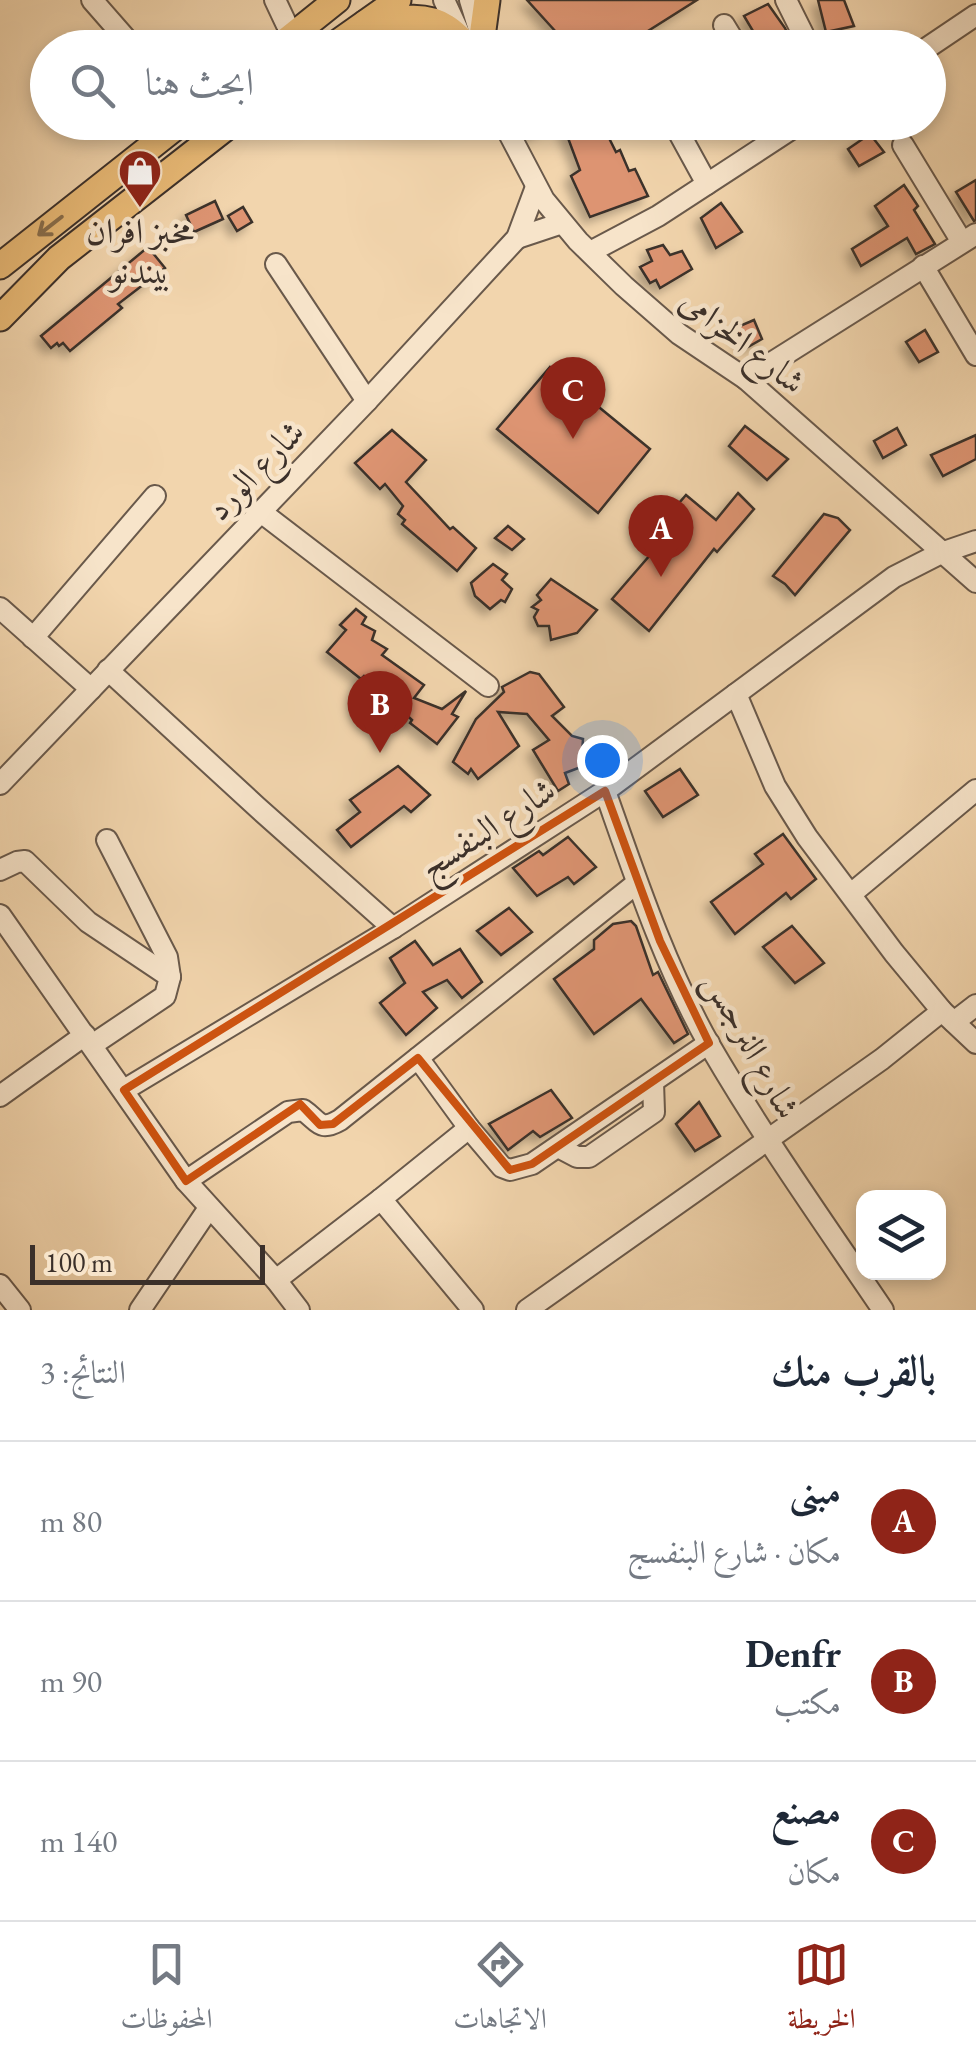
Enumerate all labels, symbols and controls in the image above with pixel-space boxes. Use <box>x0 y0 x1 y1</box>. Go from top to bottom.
search box <box>30 30 946 140</box>
text: ابحث هنا <box>145 57 254 106</box>
icon: search <box>65 58 120 113</box>
shop icon: مخبز افران بيندنو <box>117 148 163 209</box>
place label: مخبز افران بيندنو <box>86 208 194 293</box>
one-way arrow <box>38 215 64 237</box>
street label: شارع الخزامى <box>667 278 815 409</box>
pin: C <box>540 356 606 439</box>
street label: شارع الورد <box>196 410 319 534</box>
pin: A <box>628 494 694 577</box>
pin: B <box>348 670 412 753</box>
your location <box>577 735 628 786</box>
street label: شارع البنفسج <box>410 767 568 896</box>
street label: شارع النرجس <box>688 963 811 1130</box>
map controls <box>856 1190 946 1280</box>
button: layers <box>856 1190 946 1280</box>
scale bar <box>30 1240 265 1284</box>
text: 100 m <box>45 1244 113 1280</box>
text: بالقرب منك <box>771 1343 936 1398</box>
text: النتائج: 3 <box>40 1351 126 1393</box>
text: مبنى <box>789 1465 841 1514</box>
text: 80 m <box>40 1500 102 1542</box>
text: A <box>892 1500 915 1542</box>
text: مكان · شارع البنفسج <box>627 1531 841 1573</box>
text: Denfr <box>745 1629 841 1678</box>
text: 90 m <box>40 1660 102 1702</box>
text: B <box>893 1660 914 1702</box>
text: مكتب <box>774 1682 841 1724</box>
text: مصنع <box>771 1785 841 1834</box>
text: 140 m <box>40 1820 117 1862</box>
text: C <box>892 1820 915 1862</box>
text: مكان <box>787 1851 841 1893</box>
tab: المحفوظات <box>120 1937 213 2046</box>
tab: الاتجاهات <box>453 1937 547 2046</box>
tab: الخريطة <box>788 1937 856 2046</box>

